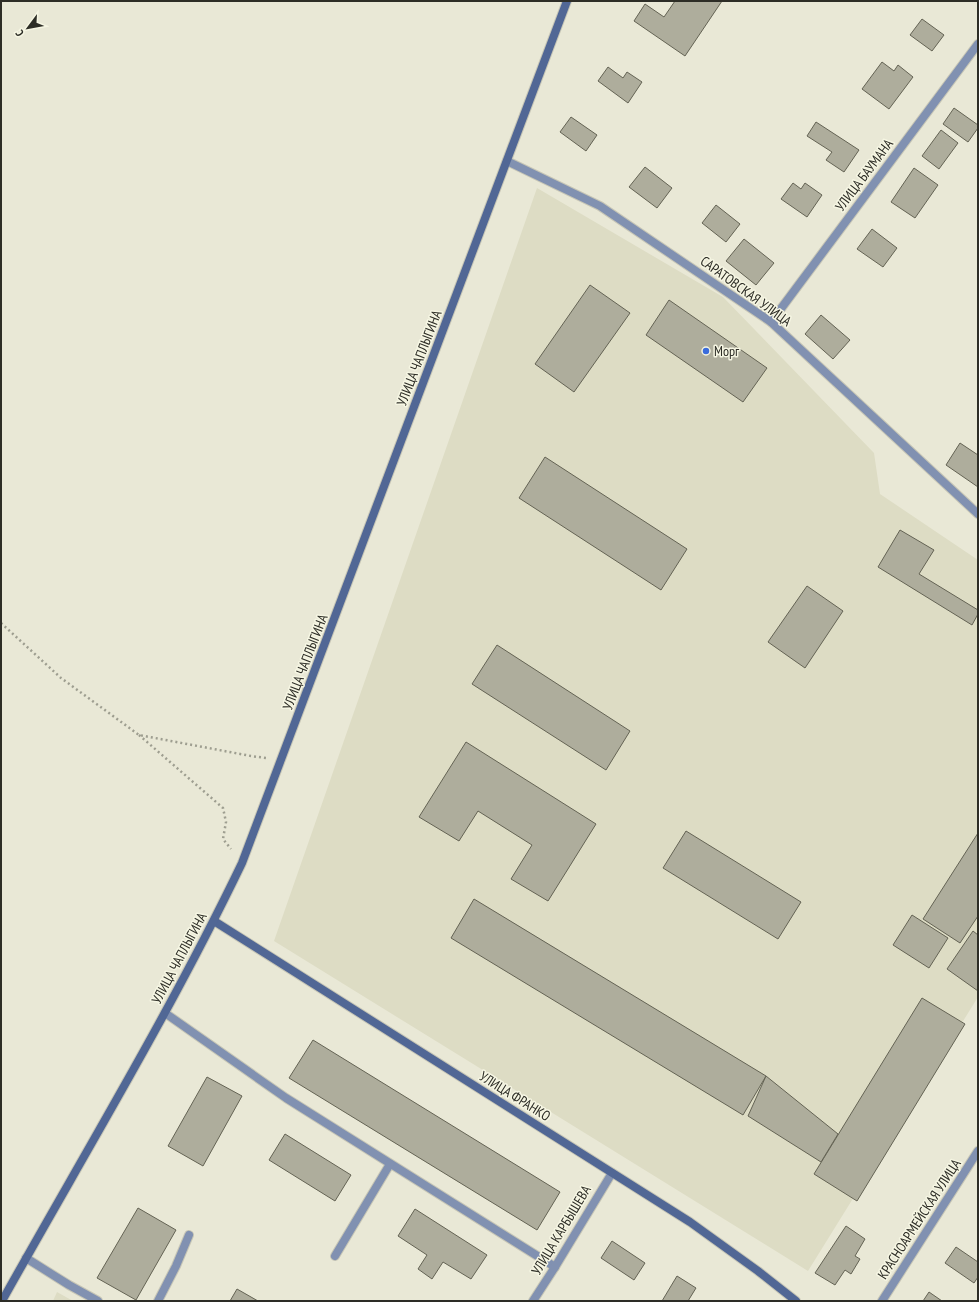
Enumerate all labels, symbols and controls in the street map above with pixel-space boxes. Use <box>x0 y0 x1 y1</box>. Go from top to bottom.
north arrow <box>8 8 48 48</box>
text: С <box>12 27 27 39</box>
street label: УЛИЦА БАУМАНА <box>831 135 897 215</box>
street label: САРАТОВСКАЯ УЛИЦА <box>697 252 795 330</box>
street label: УЛИЦА ЧАПЛЫГИНА <box>393 307 446 408</box>
place label: Морг <box>714 342 740 360</box>
marker: Морг <box>701 346 711 356</box>
street label: УЛИЦА ЧАПЛЫГИНА <box>279 611 332 712</box>
street label: УЛИЦА ЧАПЛЫГИНА <box>147 909 211 1007</box>
street label: УЛИЦА ФРАНКО <box>476 1067 554 1125</box>
street label: КРАСНОАРМЕЙСКАЯ УЛИЦА <box>873 1155 965 1283</box>
street label: УЛИЦА КАРБЫШЕВА <box>527 1182 595 1278</box>

